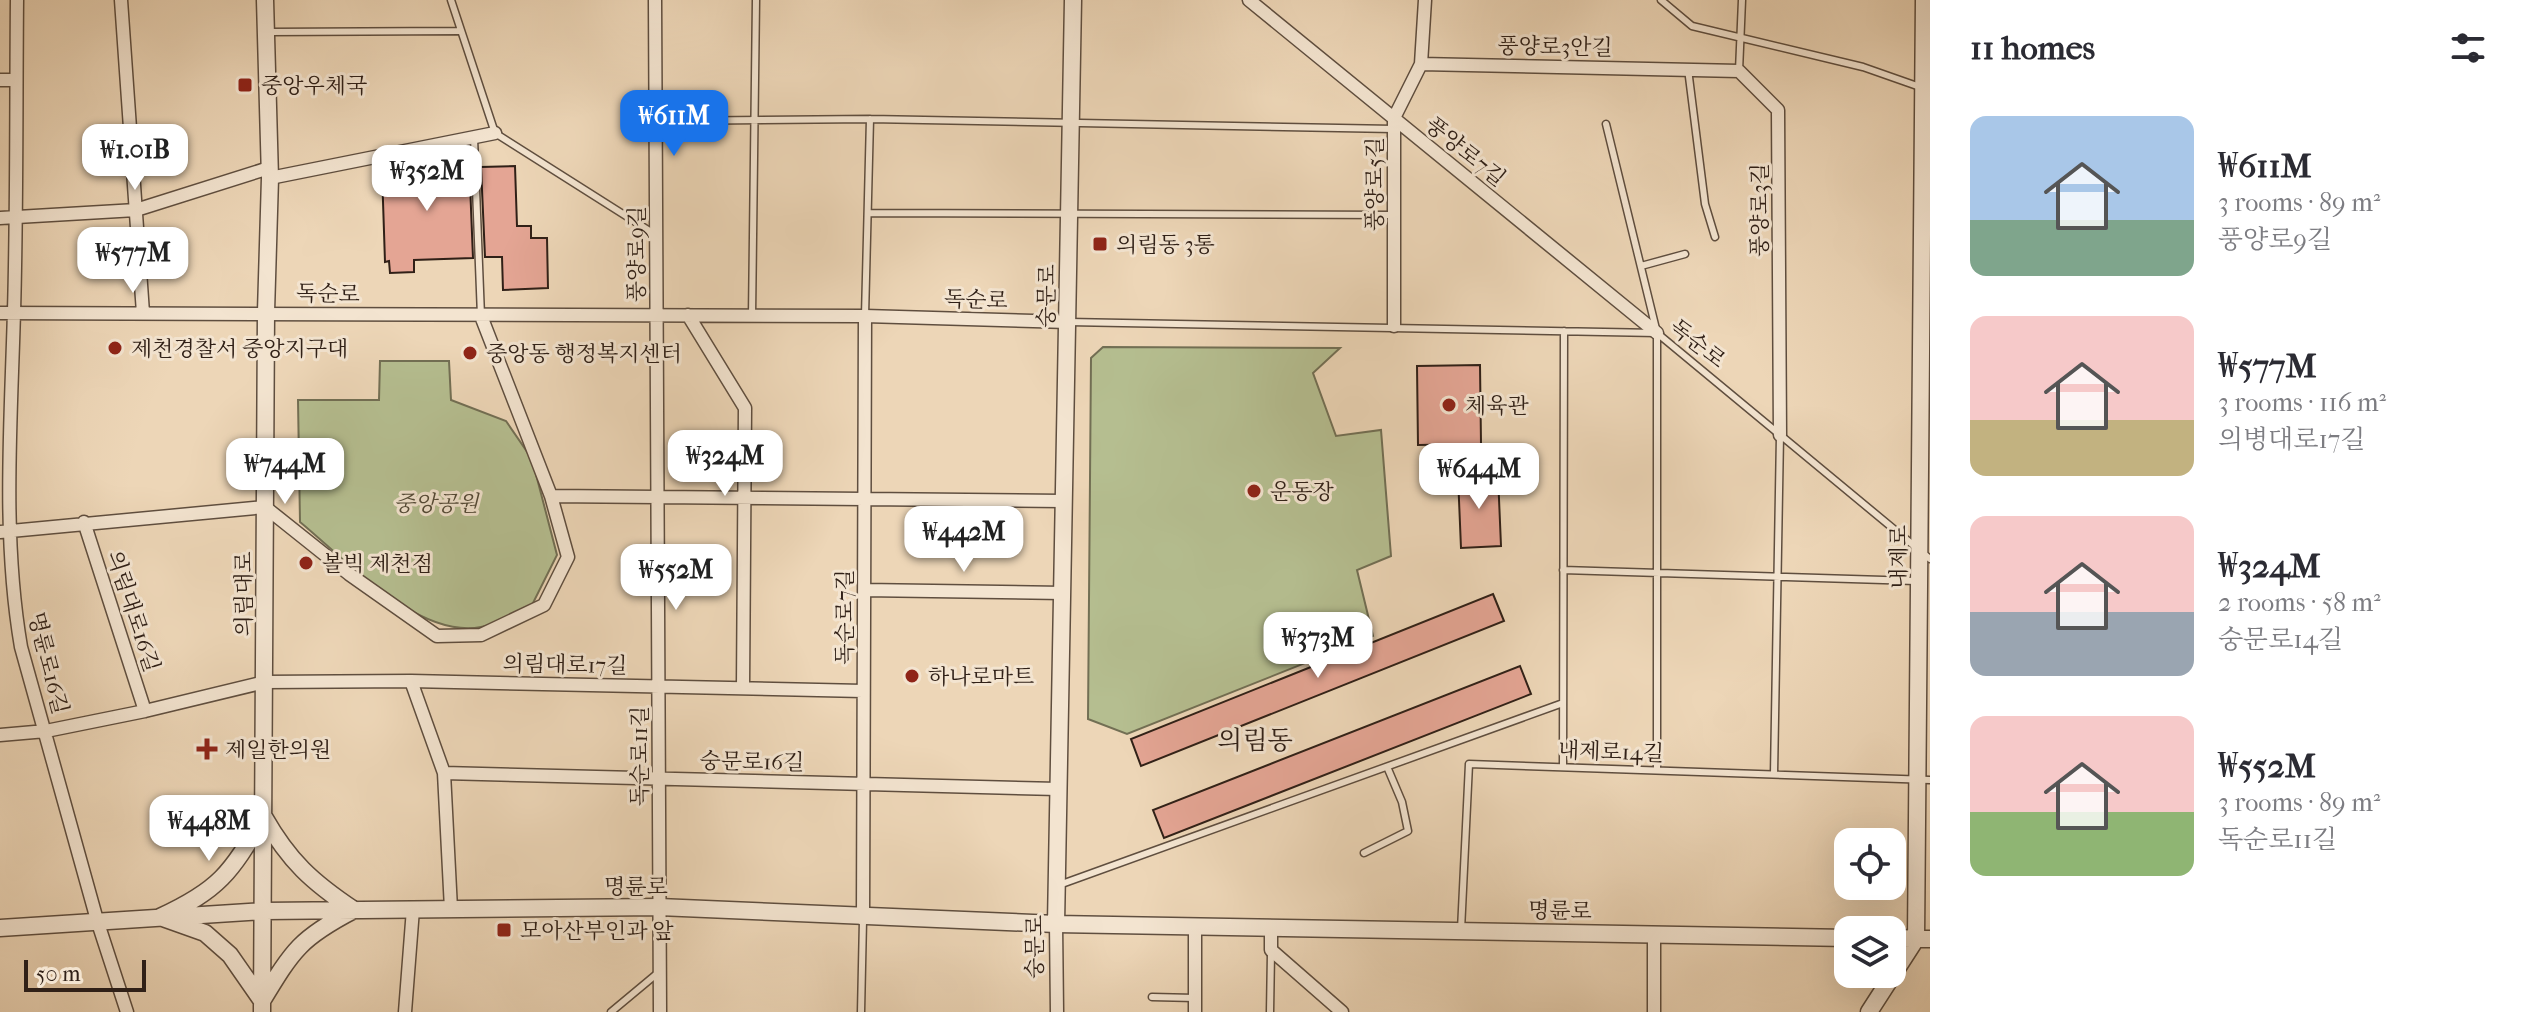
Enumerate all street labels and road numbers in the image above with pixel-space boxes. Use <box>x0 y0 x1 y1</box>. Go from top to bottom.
street label: 풍양로3안길 <box>1497 33 1613 61</box>
street label: 풍양로7길 <box>1420 112 1511 192</box>
street label: 풍양로5길 <box>1362 137 1388 231</box>
street label: 풍양로3길 <box>1747 163 1773 257</box>
street label: 풍양로9길 <box>624 206 650 302</box>
street label: 숭문로 <box>1033 264 1061 328</box>
street label: 독순로 <box>296 280 360 308</box>
street label: 독순로 <box>944 286 1008 314</box>
street label: 독순로 <box>1664 314 1731 374</box>
street label: 내제로 <box>1886 525 1912 589</box>
street label: 의림대로16길 <box>101 547 165 675</box>
street label: 의림대로 <box>231 551 257 637</box>
street label: 독순로7길 <box>832 569 858 665</box>
street label: 명륜로16길 <box>23 609 73 717</box>
street label: 의림대로17길 <box>502 651 628 679</box>
street label: 독순로11길 <box>627 706 653 806</box>
street label: 내제로14길 <box>1558 737 1664 767</box>
street label: 숭문로16길 <box>699 748 805 776</box>
street label: 명륜로 <box>604 874 668 900</box>
street label: 명륜로 <box>1528 897 1592 925</box>
street label: 숭문로 <box>1022 915 1048 979</box>

